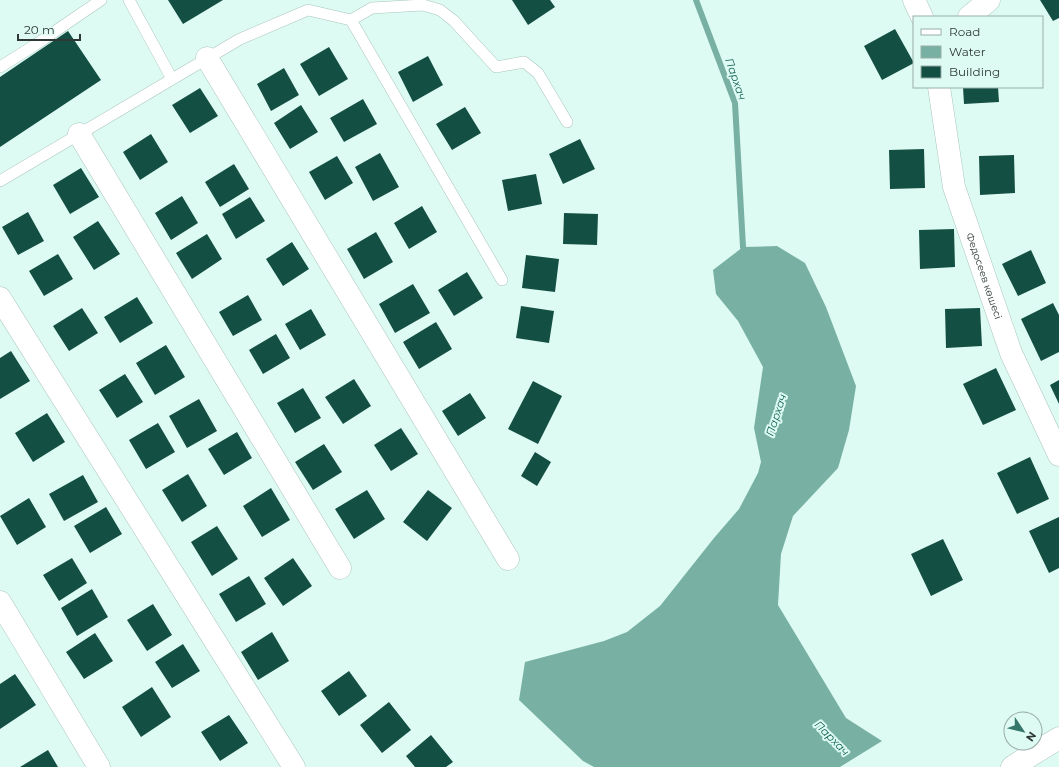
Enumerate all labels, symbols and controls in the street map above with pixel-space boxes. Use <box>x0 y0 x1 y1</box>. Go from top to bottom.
scale bar <box>18 16 80 42</box>
legend <box>913 16 1043 88</box>
text: 20 m <box>24 22 55 37</box>
text: Road <box>949 24 980 39</box>
text: Water <box>949 44 986 59</box>
water label: Пархач <box>722 56 750 102</box>
text: Building <box>949 64 1000 79</box>
street label: Федосеев көшесі <box>964 231 1005 321</box>
water label: Пархач <box>763 392 790 438</box>
north arrow <box>1003 711 1043 751</box>
water label: Пархач <box>812 718 853 759</box>
text: N <box>1023 729 1039 744</box>

